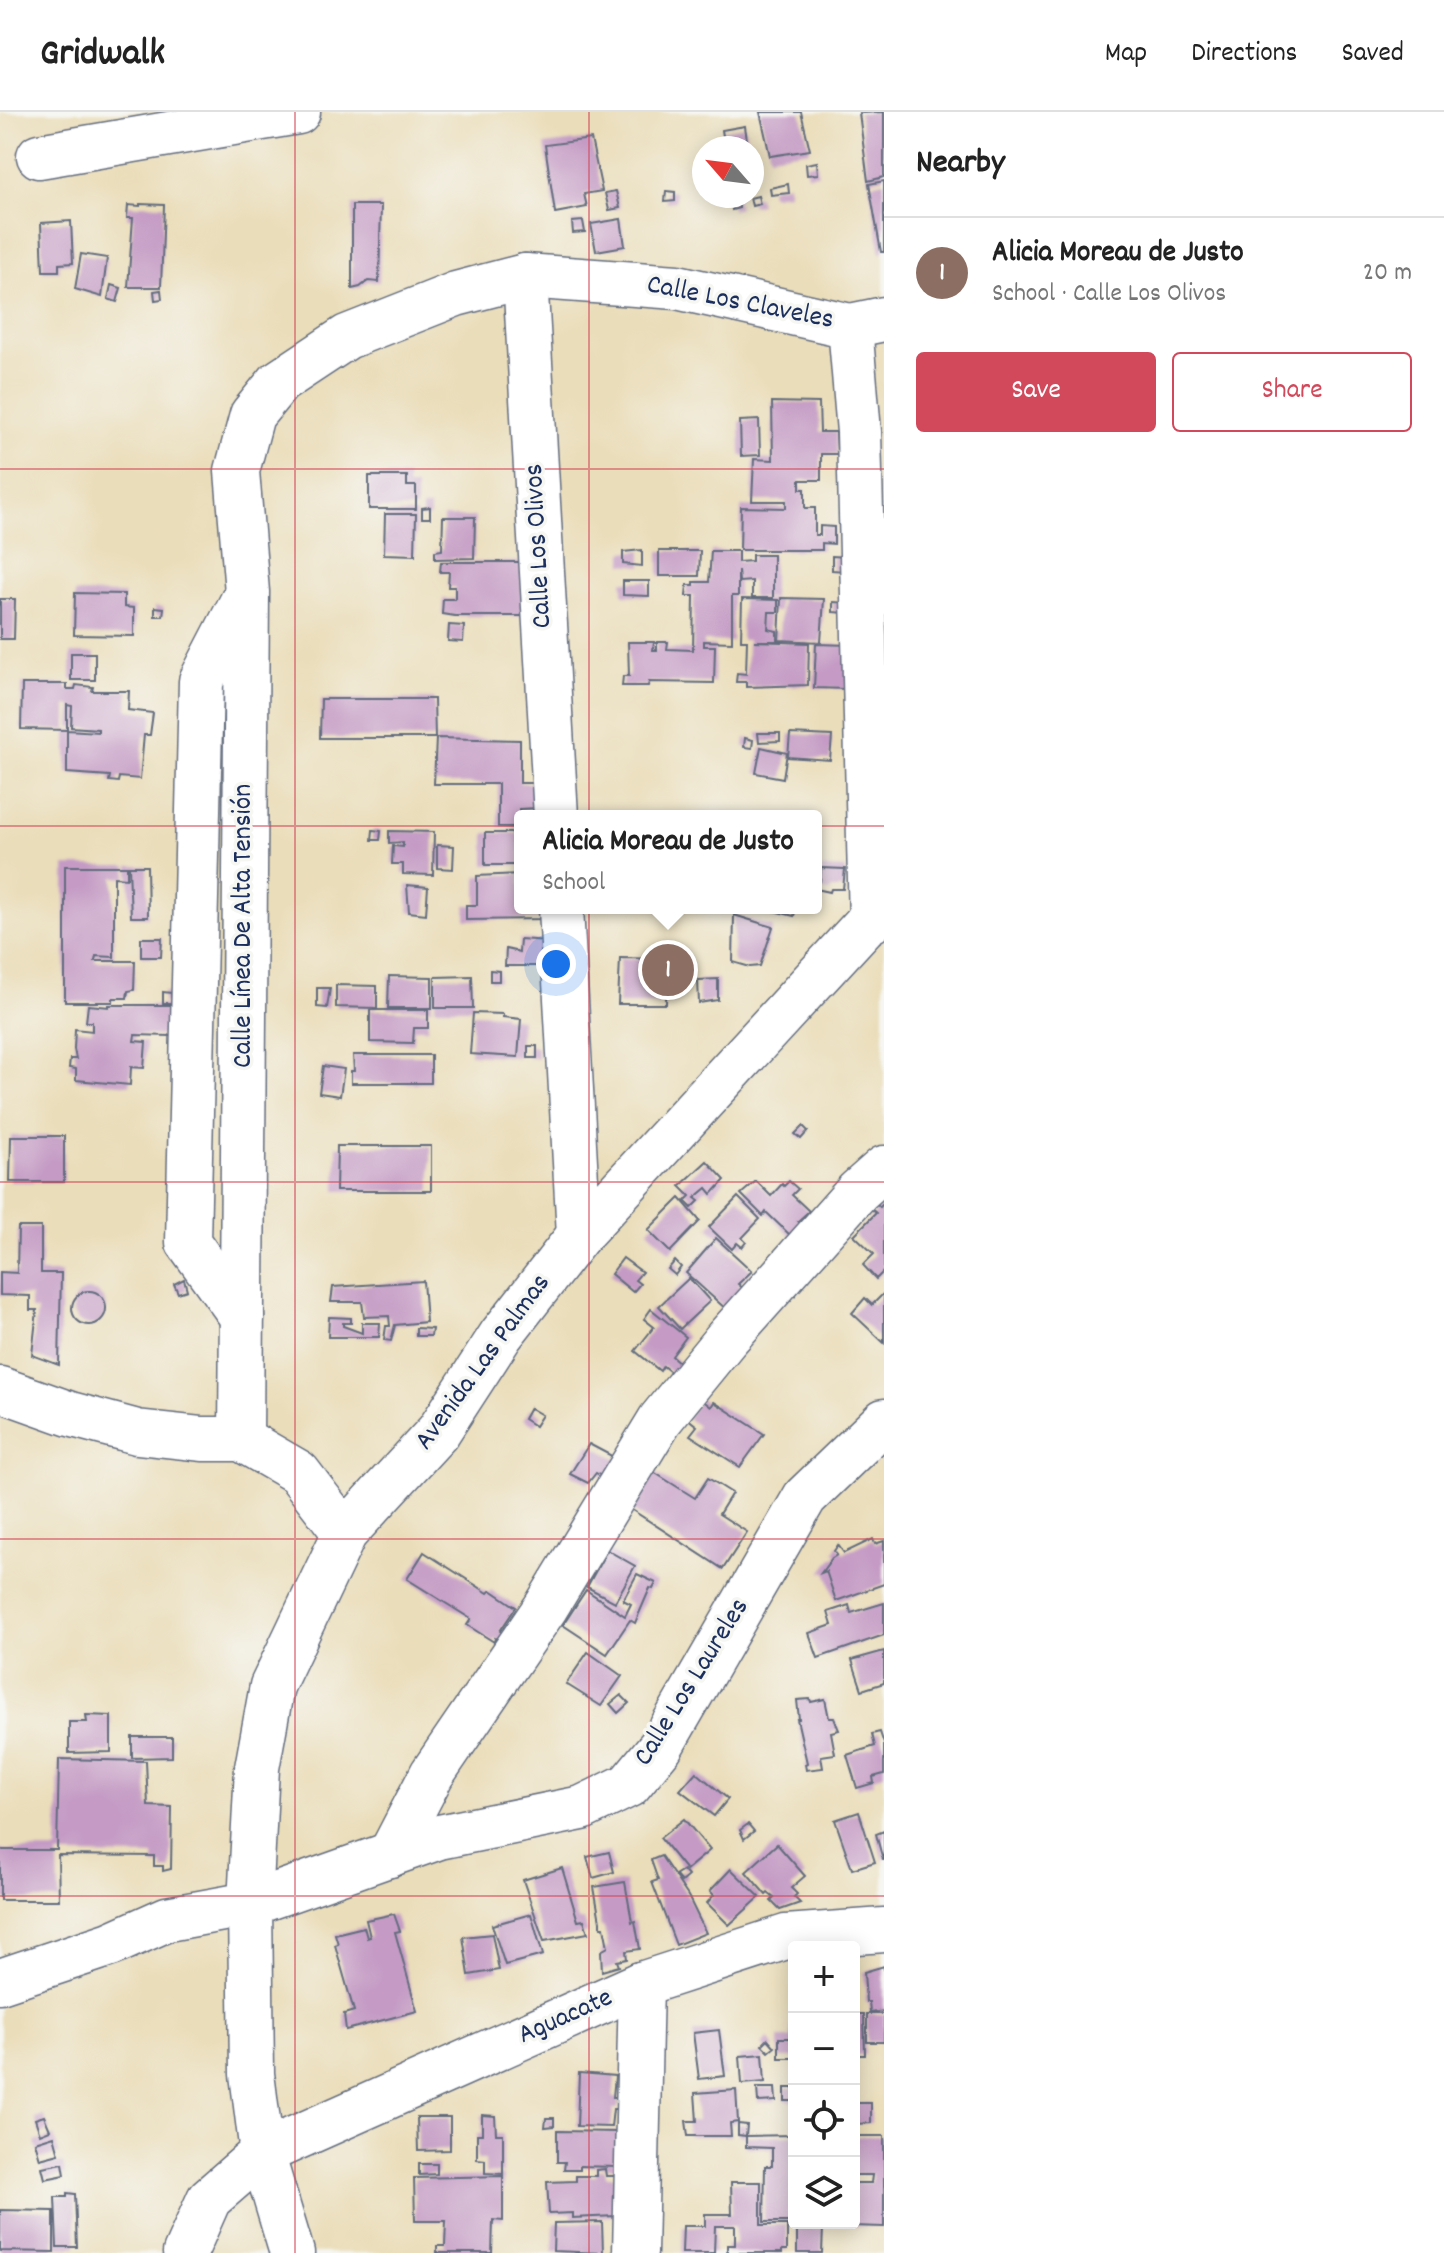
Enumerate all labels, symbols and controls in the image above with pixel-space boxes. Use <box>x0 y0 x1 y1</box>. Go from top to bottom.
text: Gridwalk <box>40 28 165 83</box>
text: Map <box>1105 35 1147 75</box>
text: Directions <box>1191 35 1297 75</box>
text: Saved <box>1341 35 1404 75</box>
north arrow <box>692 136 764 208</box>
text: Nearby <box>916 140 1005 189</box>
text: Alicia Moreau de Justo <box>992 233 1244 276</box>
text: 1 <box>939 255 945 292</box>
text: 20 m <box>1363 255 1412 292</box>
street label: Calle Los Claveles <box>643 266 837 342</box>
text: School · Calle Los Olivos <box>992 276 1226 313</box>
button: Save <box>916 352 1156 432</box>
button: Share <box>1172 352 1412 432</box>
street label: Calle Los Olivos <box>516 463 564 629</box>
street label: Calle Línea De Alta Tensión <box>225 784 265 1068</box>
popup <box>514 810 822 914</box>
text: Alicia Moreau de Justo <box>542 822 794 865</box>
text: School <box>542 865 605 902</box>
pin: 1 <box>642 940 694 1000</box>
your location <box>536 944 576 984</box>
street label: Avenida Las Palmas <box>406 1267 562 1459</box>
street label: Calle Los Laureles <box>625 1591 761 1775</box>
map controls <box>788 1941 860 2229</box>
button: + <box>788 1941 860 2013</box>
street label: Aguacate <box>512 1979 620 2057</box>
button: − <box>788 2013 860 2085</box>
button: locate <box>788 2085 860 2157</box>
button: layers <box>788 2157 860 2229</box>

